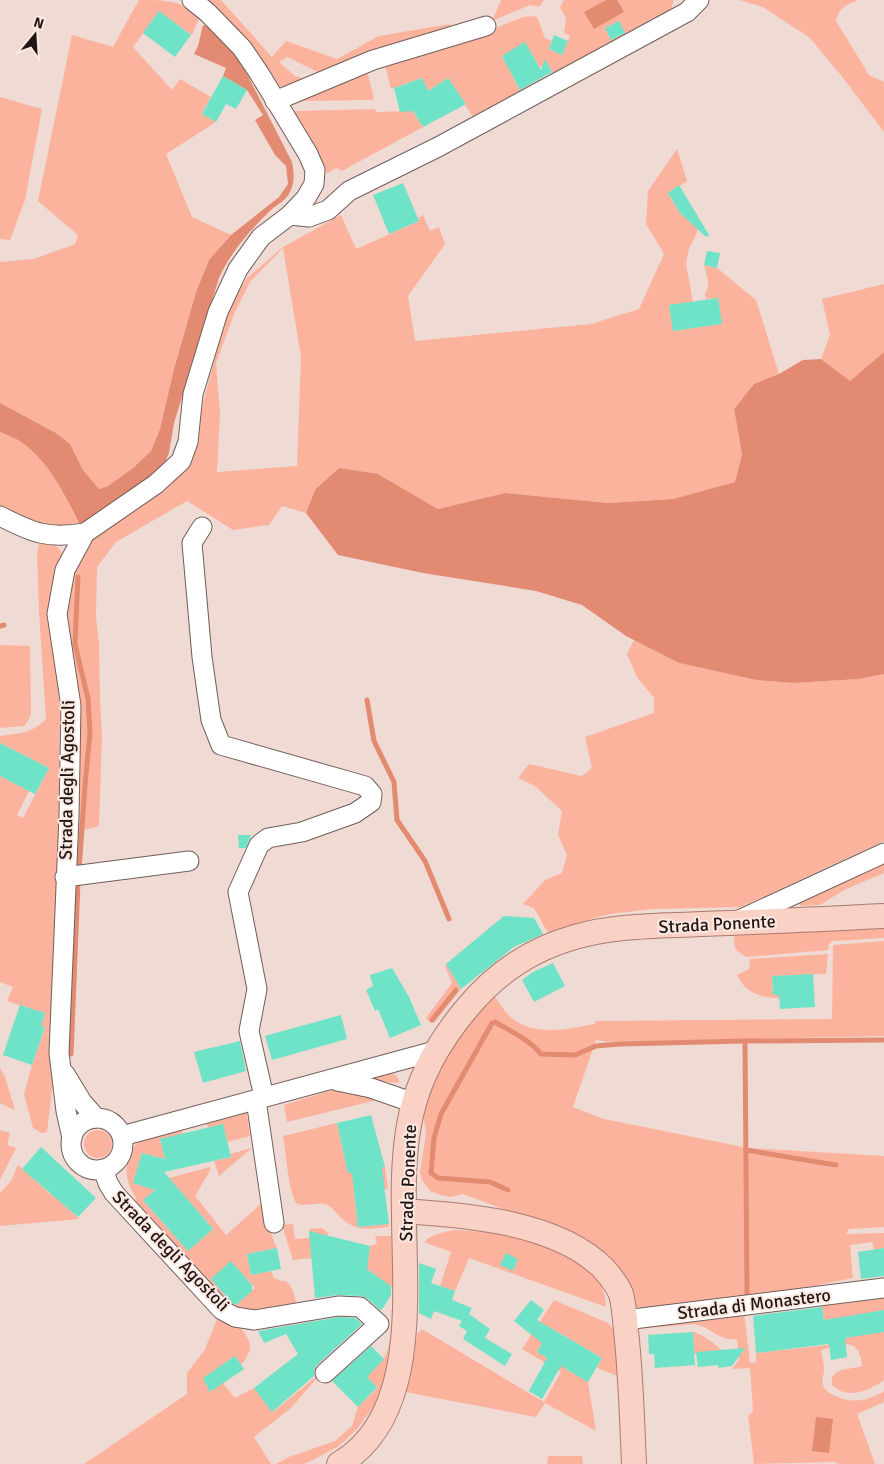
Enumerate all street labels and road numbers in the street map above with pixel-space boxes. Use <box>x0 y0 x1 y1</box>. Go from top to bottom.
street label: Strada degli Agostoli <box>55 700 79 860</box>
street label: Strada Ponente <box>658 910 776 938</box>
street label: Strada Ponente <box>395 1124 421 1242</box>
street label: Strada degli Agostoli <box>108 1186 234 1316</box>
street label: Strada di Monastero <box>676 1284 832 1324</box>

